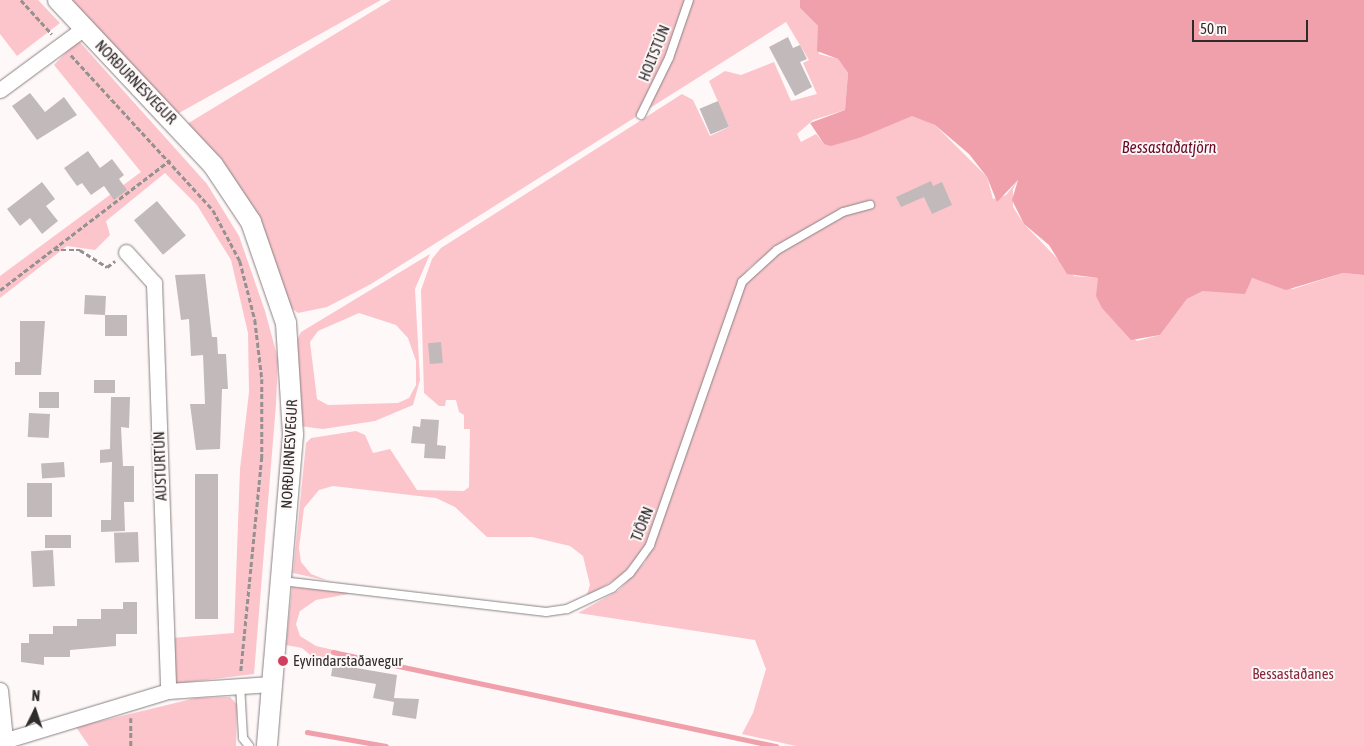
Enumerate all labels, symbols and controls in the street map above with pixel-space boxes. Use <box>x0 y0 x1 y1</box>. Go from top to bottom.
scale bar <box>1194 10 1310 42</box>
text: 50 m <box>1200 20 1227 37</box>
street label: HOLTSTÚN <box>635 22 673 84</box>
street label: NORÐURNESVEGUR <box>92 36 180 128</box>
water label: Bessastaðatjörn <box>1122 137 1216 157</box>
street label: NORÐURNESVEGUR <box>277 399 301 509</box>
street label: AUSTURTÚN <box>150 431 170 501</box>
street label: TJÖRN <box>627 504 657 544</box>
place label: Eyvindarstaðavegur <box>293 652 403 670</box>
marker: Eyvindarstaðavegur <box>277 655 289 667</box>
park label: Bessastaðanes <box>1252 665 1334 683</box>
north arrow <box>10 686 60 736</box>
text: N <box>31 688 41 704</box>

